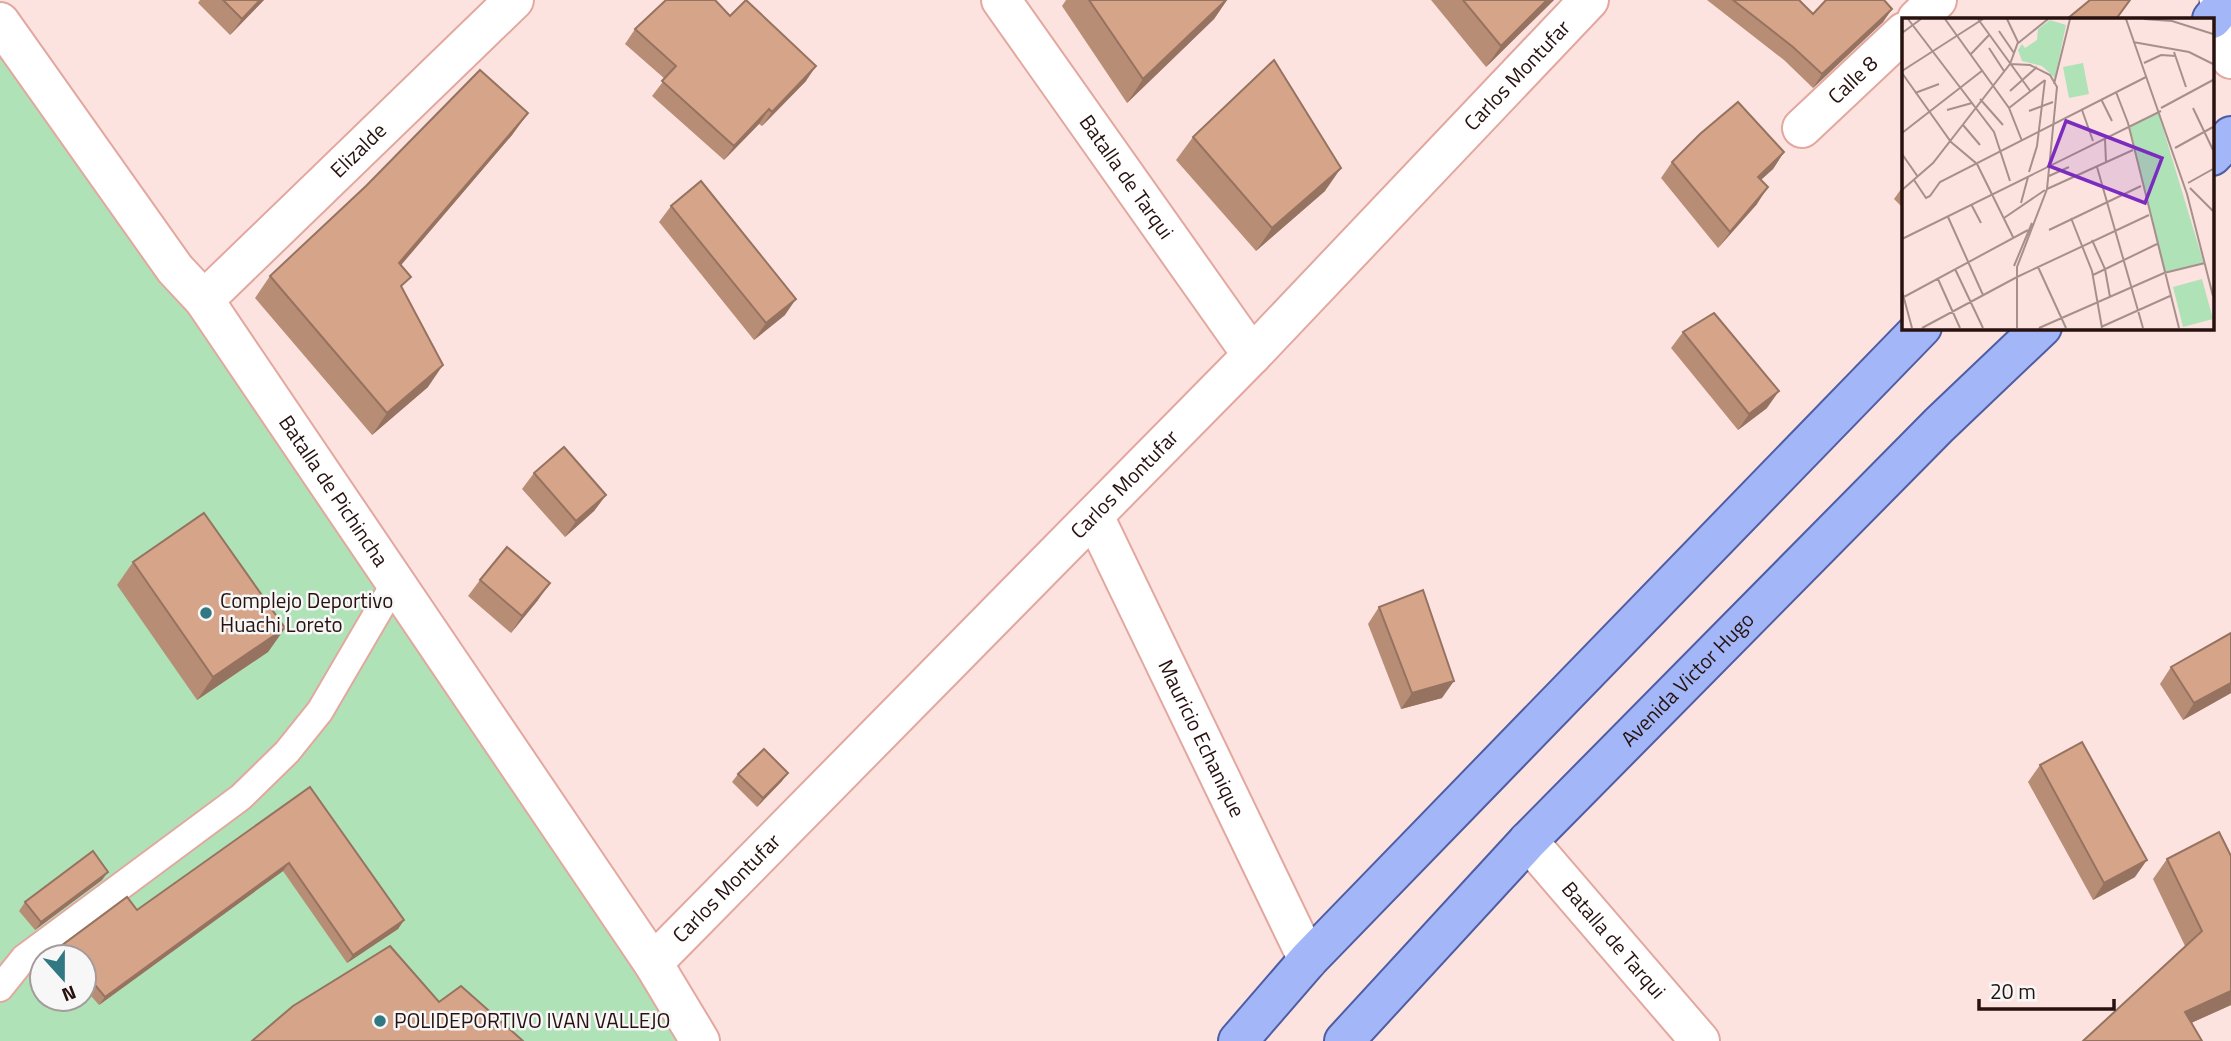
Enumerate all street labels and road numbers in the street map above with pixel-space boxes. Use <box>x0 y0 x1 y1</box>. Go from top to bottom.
street label: Carlos Montufar <box>1456 12 1577 138</box>
street label: Calle 8 <box>1820 47 1885 111</box>
street label: Batalla de Tarqui <box>1072 108 1182 246</box>
street label: Elizalde <box>322 115 393 185</box>
street label: Batalla de Pichincha <box>271 408 397 573</box>
street label: Carlos Montufar <box>1062 422 1185 546</box>
street label: Avenida Victor Hugo <box>1613 604 1761 753</box>
street label: Mauricio Echanique <box>1150 654 1254 822</box>
street label: Carlos Montufar <box>664 825 787 950</box>
street label: Batalla de Tarqui <box>1554 874 1674 1005</box>

